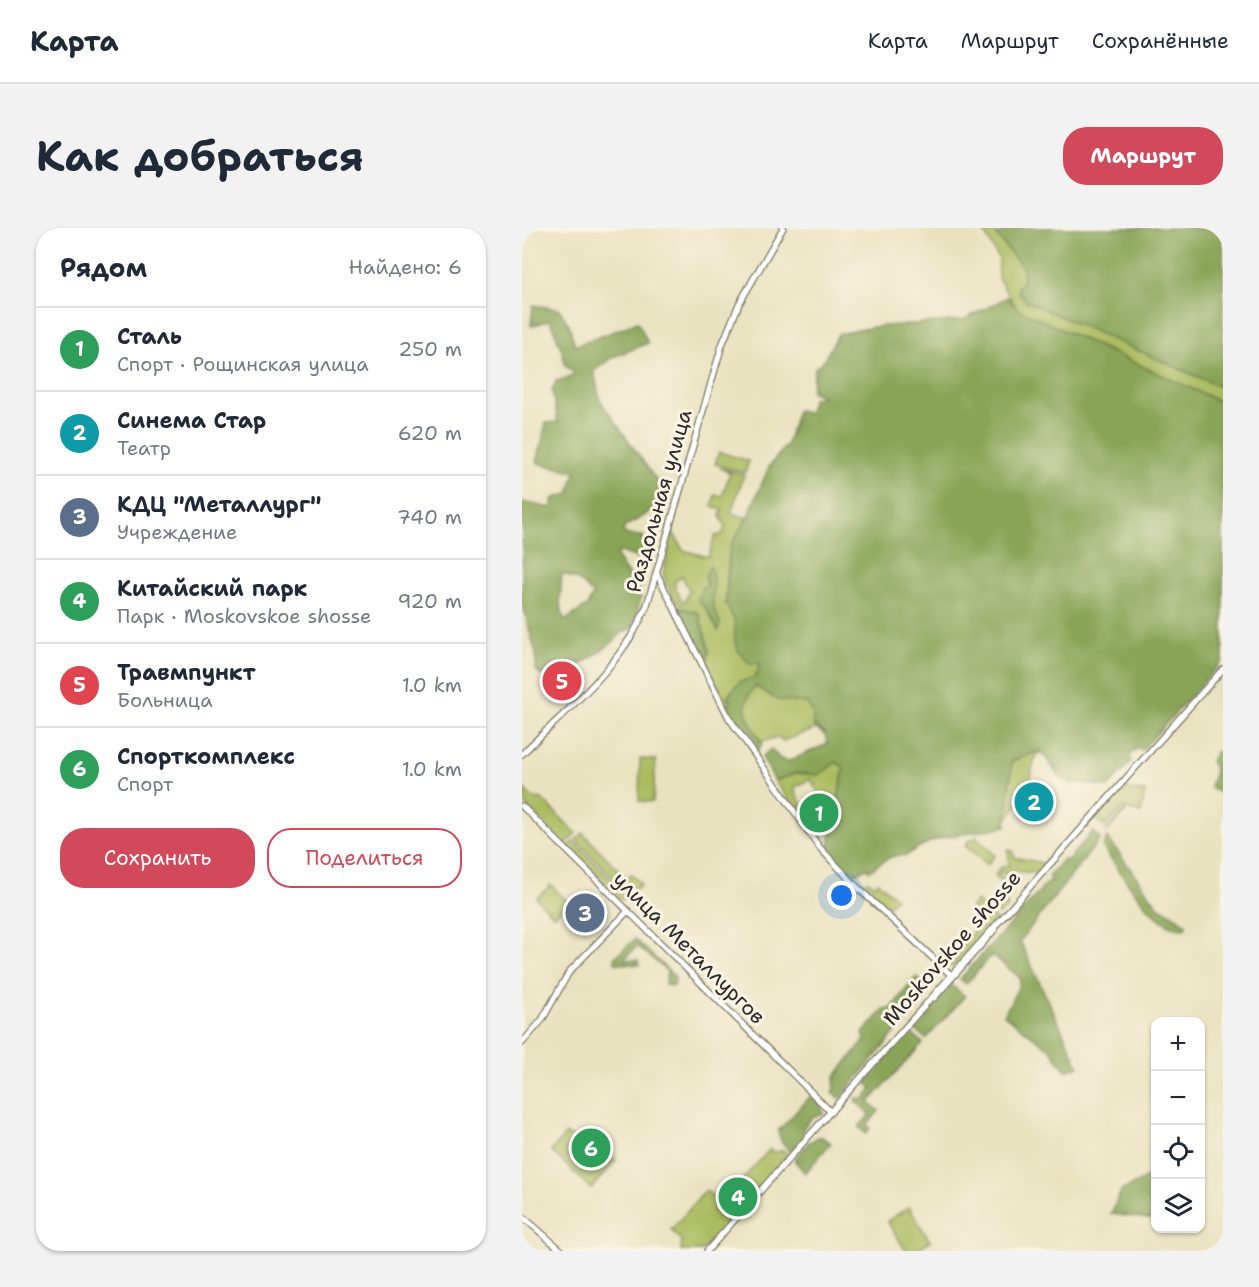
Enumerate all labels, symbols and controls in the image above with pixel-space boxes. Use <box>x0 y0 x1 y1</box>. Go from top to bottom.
text: Карта <box>30 22 119 60</box>
text: Карта <box>868 27 928 55</box>
text: Маршрут <box>961 27 1059 55</box>
text: Сохранённые <box>1092 27 1229 55</box>
button: Маршрут <box>1063 127 1223 185</box>
text: Как добраться <box>36 128 364 184</box>
text: Рядом <box>60 250 147 285</box>
text: Найдено: 6 <box>349 254 462 280</box>
text: Сталь <box>117 322 182 351</box>
text: 1 <box>75 336 84 362</box>
text: 250 m <box>398 336 462 362</box>
text: Спорт · Рощинская улица <box>117 351 369 377</box>
text: Синема Стар <box>117 406 266 435</box>
street label: Раздольная улица <box>619 406 699 596</box>
text: 2 <box>73 420 87 446</box>
text: 620 m <box>398 420 462 446</box>
text: Театр <box>117 435 171 461</box>
text: КДЦ "Металлург" <box>117 490 322 519</box>
text: 3 <box>73 504 87 530</box>
text: 740 m <box>397 504 462 530</box>
text: Учреждение <box>117 519 237 545</box>
text: Китайский парк <box>117 574 307 603</box>
text: 4 <box>73 588 87 614</box>
text: 920 m <box>398 588 462 614</box>
text: Парк · Moskovskoe shosse <box>117 603 371 629</box>
text: Травмпункт <box>117 658 256 687</box>
pin: 5 <box>542 658 582 704</box>
text: 5 <box>73 672 86 698</box>
text: 1.0 km <box>402 672 462 698</box>
text: Больница <box>117 687 213 713</box>
text: Спорткомплекс <box>117 742 295 771</box>
text: 6 <box>73 756 87 782</box>
text: 1.0 km <box>402 756 462 782</box>
text: Спорт <box>117 771 173 797</box>
pin: 2 <box>1014 780 1054 824</box>
pin: 1 <box>800 790 838 836</box>
button: Сохранить <box>60 828 255 888</box>
button: Поделиться <box>267 828 462 888</box>
street label: Moskovskoe shosse <box>877 864 1027 1032</box>
street label: улица Металлургов <box>607 866 771 1030</box>
your location <box>827 881 856 910</box>
pin: 3 <box>566 890 604 936</box>
map controls <box>1151 1017 1205 1233</box>
button: + <box>1151 1017 1205 1071</box>
button: − <box>1151 1071 1205 1125</box>
button: locate <box>1151 1125 1205 1179</box>
pin: 6 <box>572 1126 610 1170</box>
pin: 4 <box>718 1174 758 1220</box>
button: layers <box>1151 1179 1205 1233</box>

